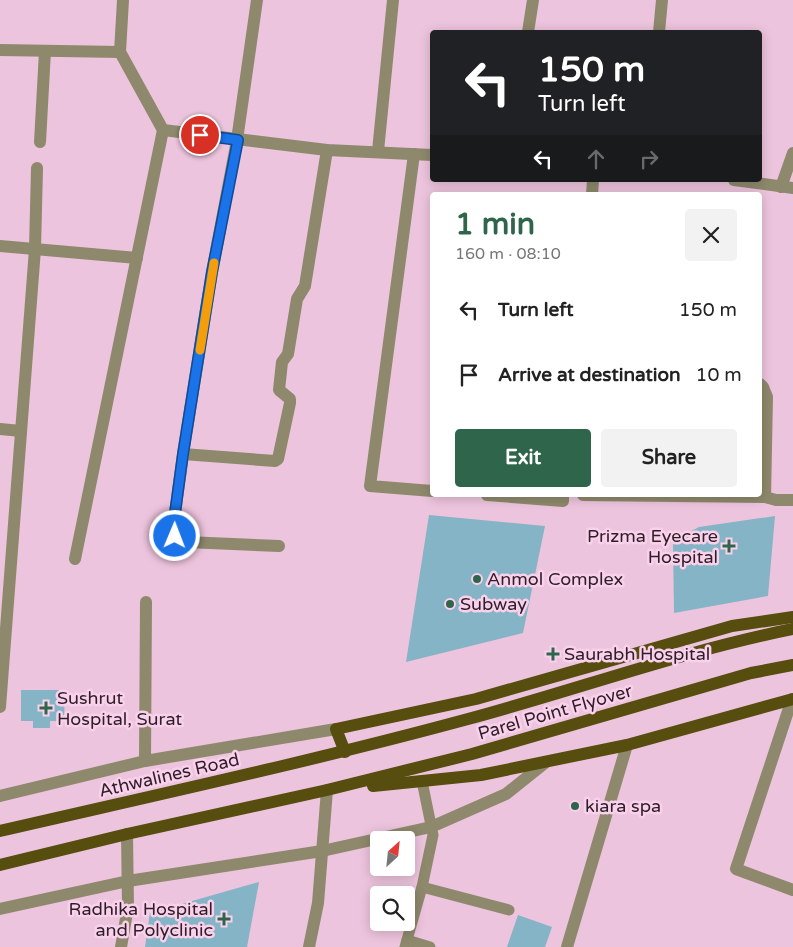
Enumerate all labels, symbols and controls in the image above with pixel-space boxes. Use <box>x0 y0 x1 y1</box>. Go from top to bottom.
text: 150 m <box>538 49 645 91</box>
icon: left <box>455 50 520 115</box>
text: Turn left <box>538 91 626 117</box>
pin <box>179 114 221 156</box>
icon: arrive <box>186 121 214 149</box>
icon: left <box>529 145 557 173</box>
icon: ahead <box>582 145 610 173</box>
icon: right <box>635 145 663 173</box>
text: 1 min <box>455 206 535 243</box>
button: close <box>685 209 737 261</box>
text: 160 m · 08:10 <box>455 244 561 264</box>
icon: left <box>455 296 483 324</box>
text: Turn left <box>498 299 574 321</box>
text: 150 m <box>679 299 737 321</box>
icon: arrive <box>455 361 483 389</box>
text: Arrive at destination <box>498 364 681 386</box>
text: 10 m <box>696 364 742 386</box>
button: Exit <box>455 429 591 487</box>
button: Share <box>601 429 737 487</box>
position arrow <box>148 509 200 561</box>
place label: Prizma Eyecare Hospital <box>587 525 718 568</box>
marker: Prizma Eyecare Hospital <box>722 539 736 553</box>
place label: Anmol Complex <box>487 568 623 590</box>
marker: Anmol Complex <box>471 573 483 585</box>
place label: Subway <box>460 593 527 615</box>
marker: Subway <box>444 598 456 610</box>
place label: Saurabh Hospital <box>564 643 710 665</box>
marker: Saurabh Hospital <box>546 647 560 661</box>
street label: Parel Point Flyover <box>475 679 635 745</box>
place label: Sushrut Hospital, Surat <box>57 687 182 730</box>
marker: Sushrut Hospital, Surat <box>39 701 53 715</box>
street label: Athwalines Road <box>97 748 241 802</box>
place label: kiara spa <box>585 795 661 817</box>
marker: kiara spa <box>569 800 581 812</box>
north arrow <box>370 831 415 876</box>
map controls <box>370 831 415 931</box>
button: search <box>370 886 415 931</box>
place label: Radhika Hospital and Polyclinic <box>69 898 213 941</box>
marker: Radhika Hospital and Polyclinic <box>217 912 231 926</box>

